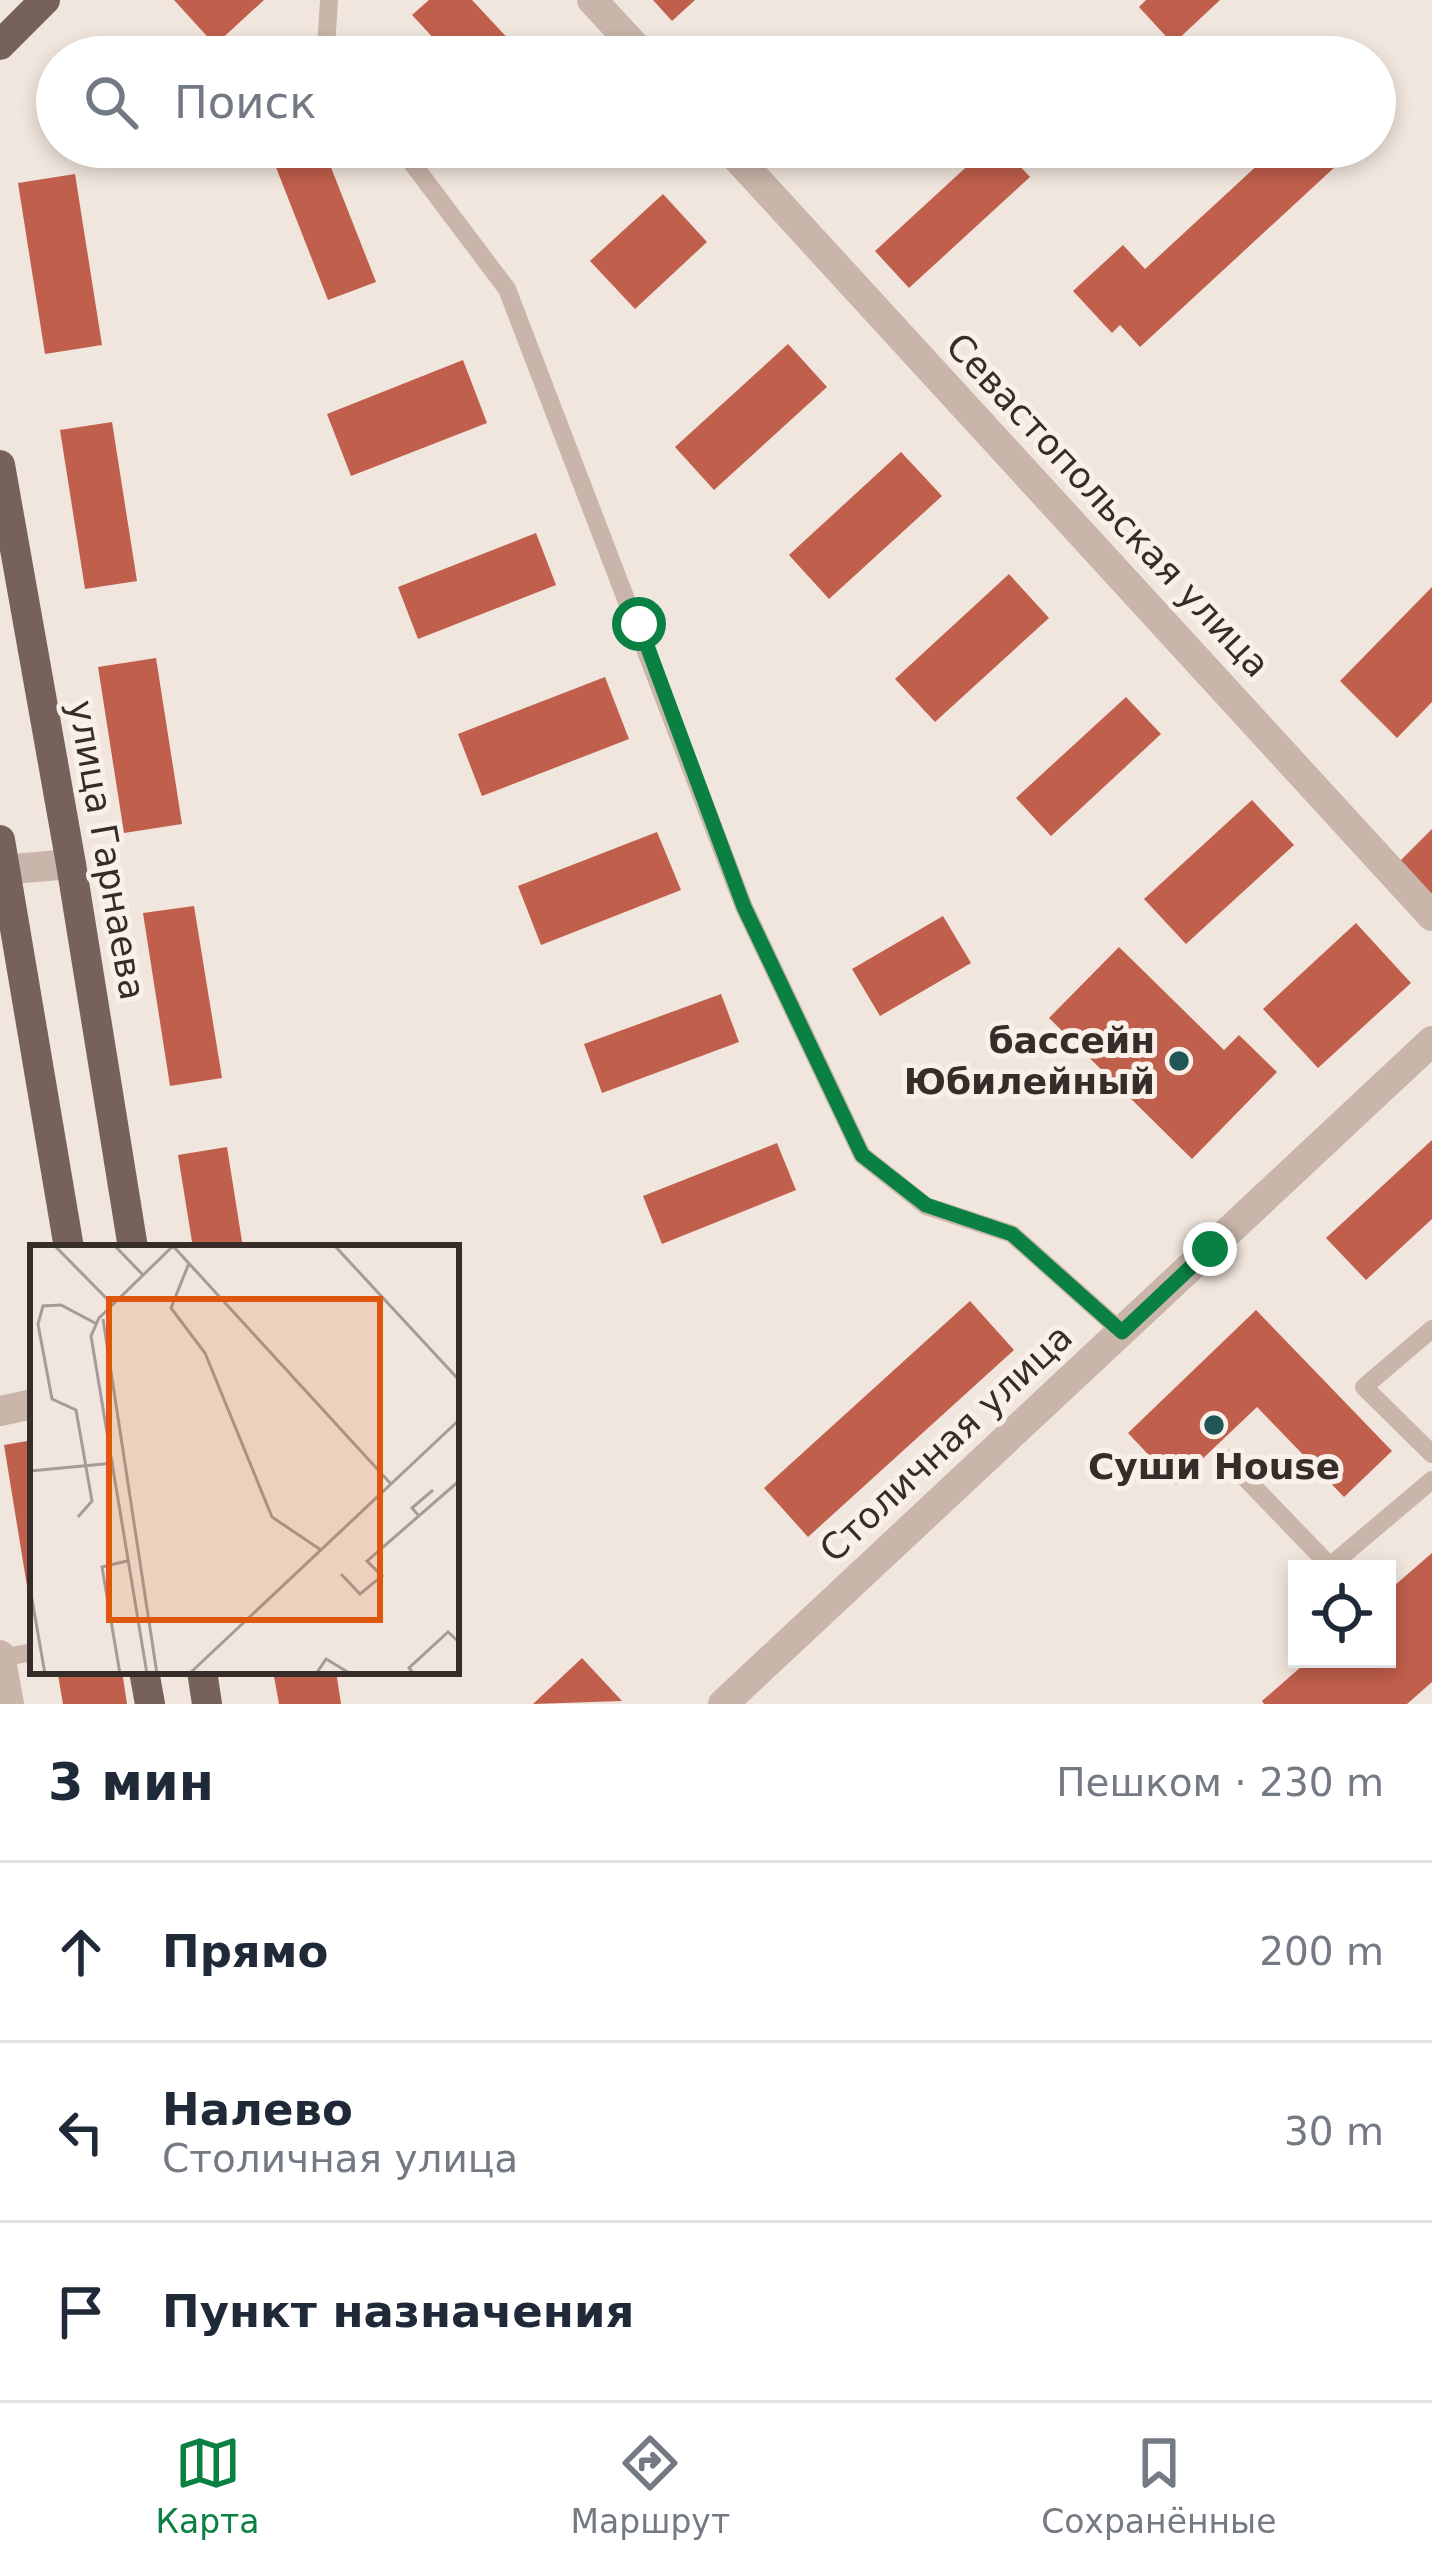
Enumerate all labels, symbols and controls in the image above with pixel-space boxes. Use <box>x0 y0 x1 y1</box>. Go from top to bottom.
search box <box>36 36 1396 168</box>
icon: search <box>78 69 144 135</box>
text: Поиск <box>174 76 317 129</box>
street label: Севастопольская улица <box>938 325 1278 685</box>
route start <box>612 597 666 651</box>
street label: улица Гарнаева <box>60 697 154 1003</box>
place label: бассейн Юбилейный <box>904 1020 1155 1102</box>
marker: бассейн Юбилейный <box>1166 1048 1192 1074</box>
route end <box>1183 1222 1237 1276</box>
inset map <box>30 1245 459 1674</box>
street label: Столичная улица <box>812 1316 1080 1570</box>
marker: Суши House <box>1201 1412 1227 1438</box>
place label: Суши House <box>1088 1446 1340 1487</box>
map controls <box>1288 1560 1396 1668</box>
button: locate <box>1288 1560 1396 1668</box>
text: 3 мин <box>48 1753 214 1812</box>
text: Пешком · 230 m <box>1056 1760 1384 1805</box>
icon: ahead <box>48 1919 114 1985</box>
text: Прямо <box>162 1925 328 1978</box>
text: 200 m <box>1259 1929 1384 1974</box>
text: Налево <box>162 2083 353 2136</box>
icon: left <box>48 2099 114 2165</box>
text: 30 m <box>1284 2109 1384 2154</box>
text: Столичная улица <box>162 2136 518 2181</box>
icon: arrive <box>48 2279 114 2345</box>
text: Пункт назначения <box>162 2285 634 2338</box>
tab: Карта <box>156 2430 260 2541</box>
tab: Маршрут <box>571 2430 730 2541</box>
tab: Сохранённые <box>1041 2430 1276 2541</box>

